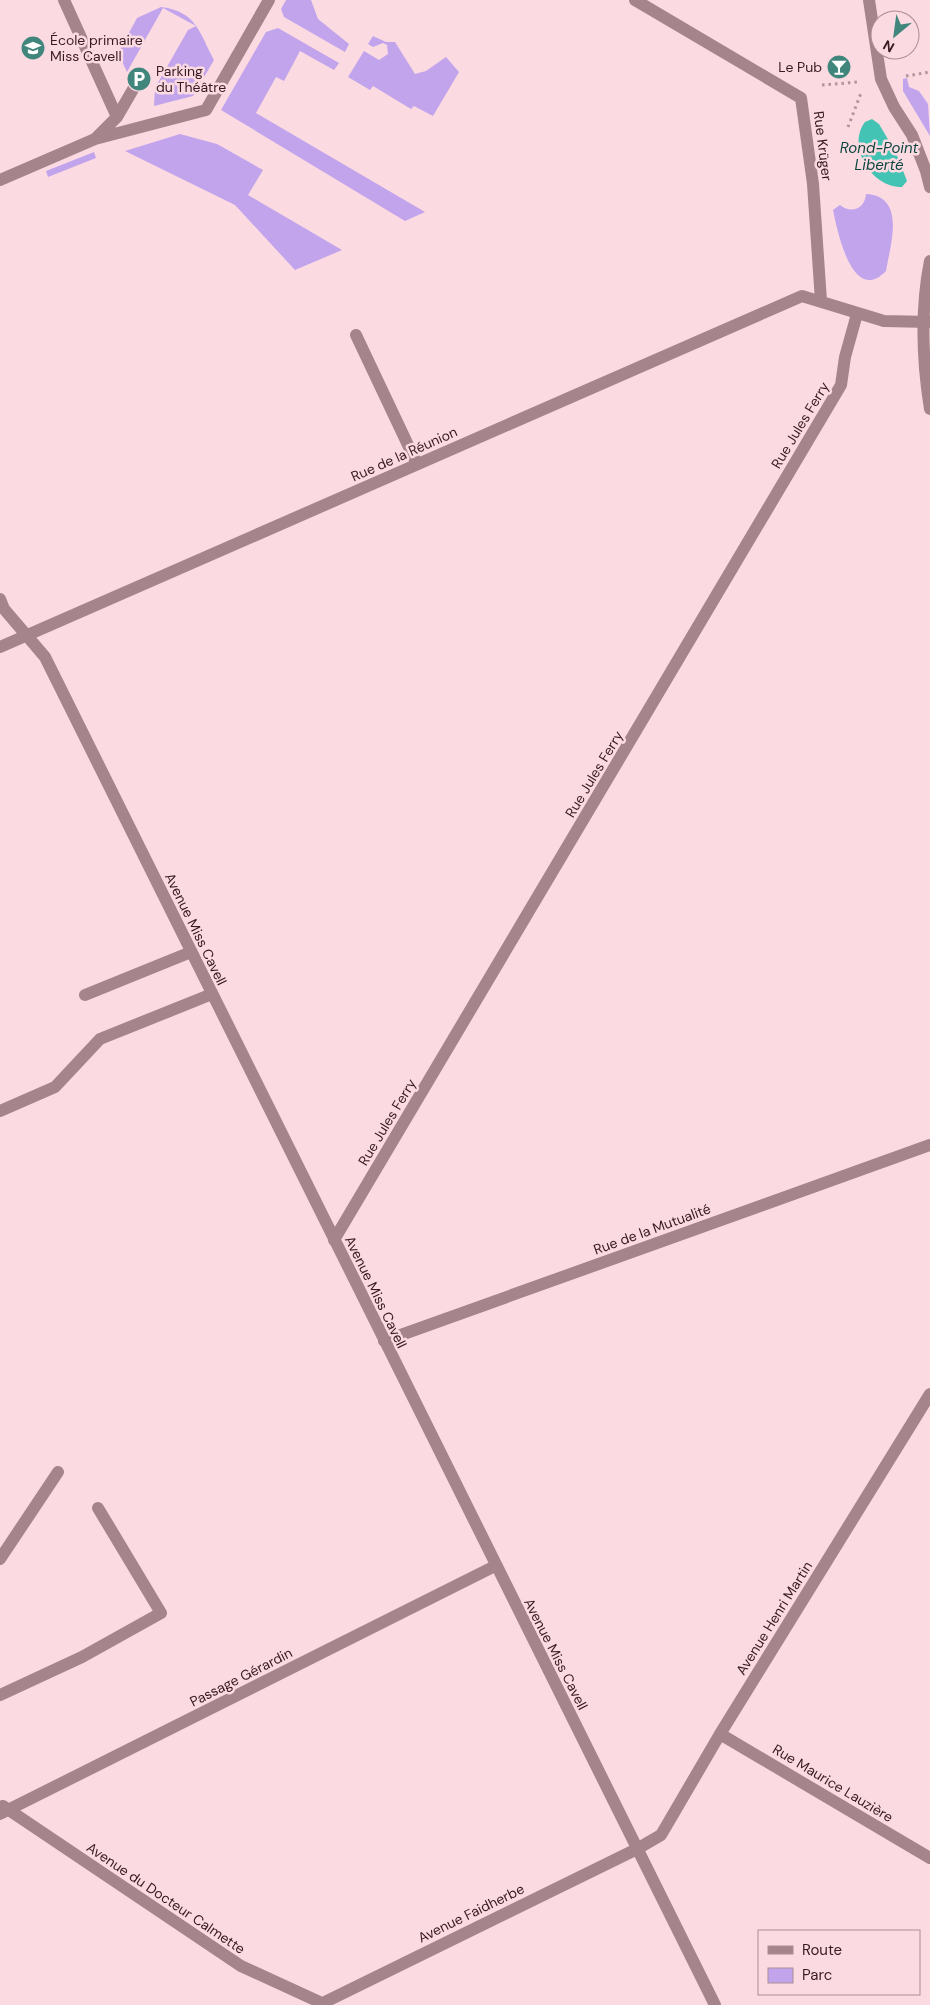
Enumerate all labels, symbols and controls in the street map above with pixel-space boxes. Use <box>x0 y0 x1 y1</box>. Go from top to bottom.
north arrow <box>870 10 920 60</box>
place label: École primaire Miss Cavell <box>50 31 143 65</box>
school or university icon: École primaire Miss Cavell <box>20 35 46 61</box>
text: N <box>880 36 898 57</box>
bar icon: Le Pub <box>826 54 852 80</box>
place label: Le Pub <box>778 58 822 76</box>
place label: Parking du Théâtre <box>156 62 226 96</box>
parking icon: Parking du Théâtre <box>126 66 152 92</box>
street label: Rue Krüger <box>810 110 836 182</box>
water label: Rond-Point Liberté <box>840 138 919 175</box>
street label: Rue Jules Ferry <box>767 378 833 472</box>
street label: Rue de la Réunion <box>348 422 460 486</box>
street label: Rue Jules Ferry <box>561 727 627 821</box>
street label: Avenue Miss Cavell <box>161 870 231 988</box>
street label: Rue Jules Ferry <box>354 1075 420 1169</box>
street label: Rue de la Mutualité <box>591 1199 713 1259</box>
street label: Avenue Miss Cavell <box>341 1233 411 1351</box>
street label: Avenue Henri Martin <box>732 1558 816 1678</box>
street label: Avenue Miss Cavell <box>520 1595 592 1713</box>
street label: Passage Gérardin <box>187 1643 295 1711</box>
street label: Rue Maurice Lauzière <box>770 1740 896 1826</box>
street label: Avenue du Docteur Calmette <box>83 1838 249 1958</box>
street label: Avenue Faidherbe <box>415 1879 527 1947</box>
legend <box>758 1930 920 1995</box>
text: Route <box>802 1940 842 1960</box>
text: Parc <box>802 1965 832 1985</box>

